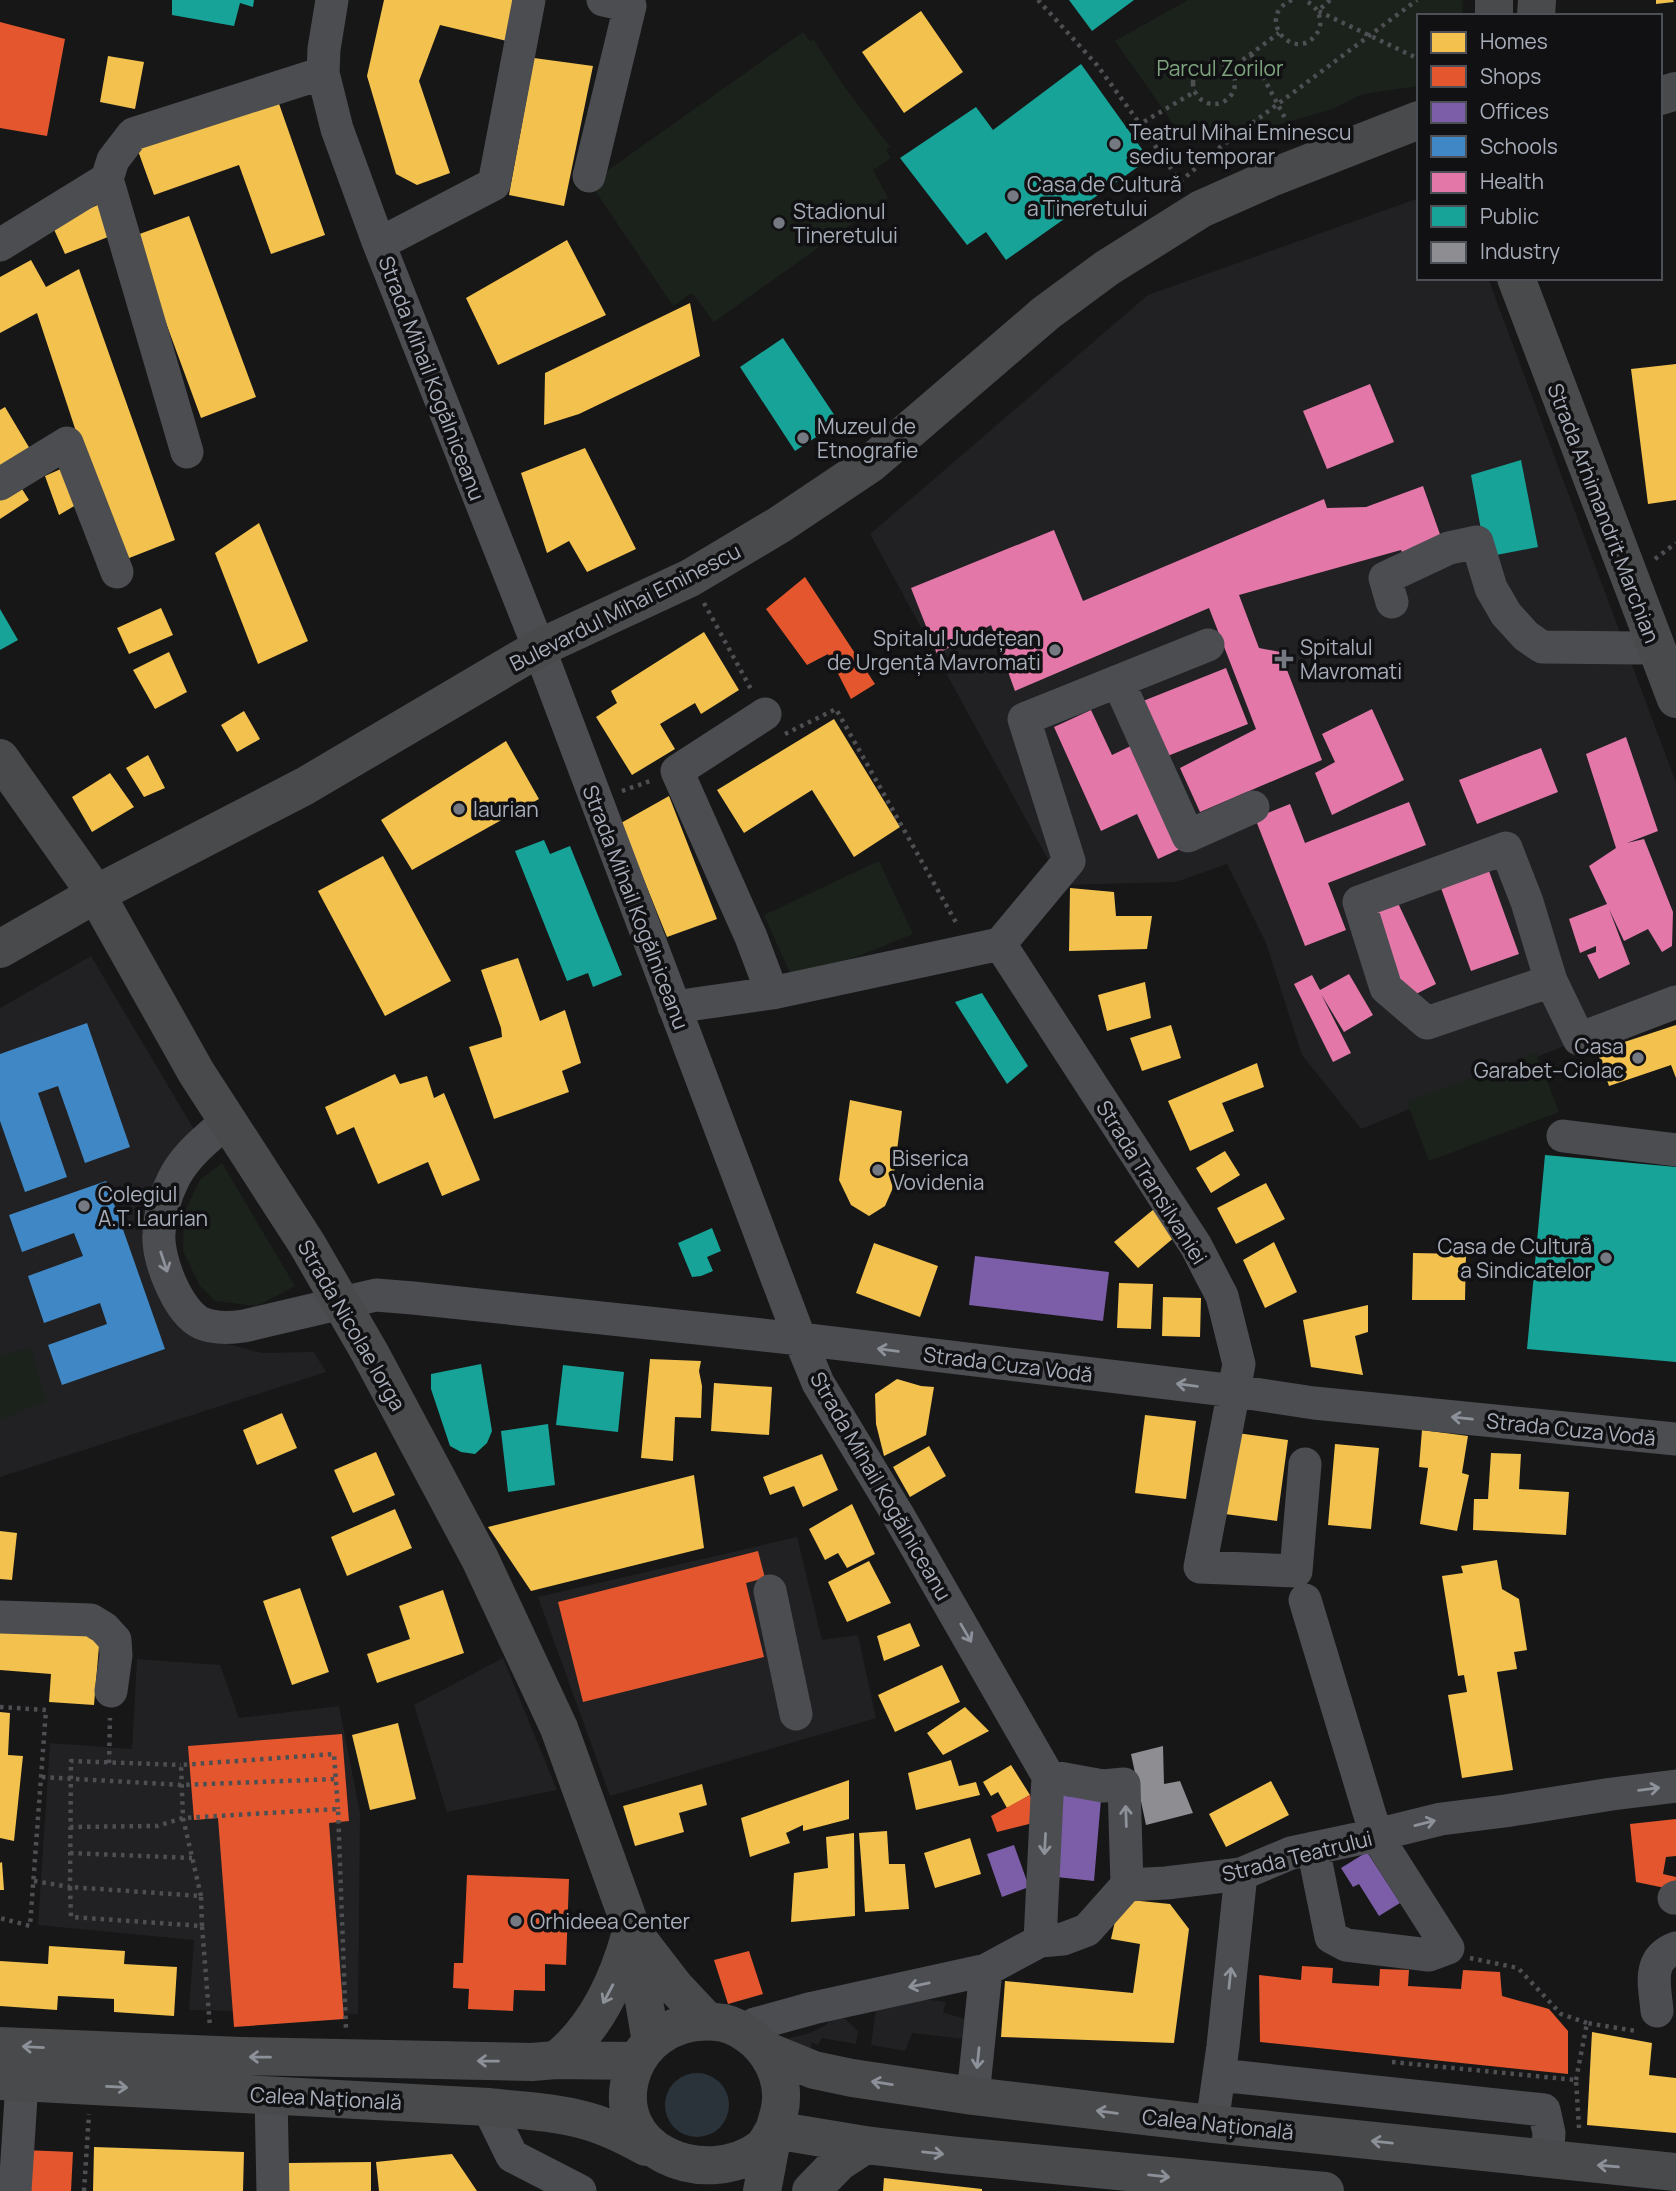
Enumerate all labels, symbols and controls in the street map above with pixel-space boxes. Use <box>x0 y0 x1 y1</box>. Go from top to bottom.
legend <box>1417 14 1662 280</box>
text: Homes <box>1480 27 1548 55</box>
park label: Parcul Zorilor <box>1156 54 1284 82</box>
text: Shops <box>1480 62 1541 90</box>
text: Offices <box>1480 97 1549 125</box>
place label: Teatrul Mihai Eminescu sediu temporar <box>1129 118 1351 170</box>
text: Schools <box>1480 132 1558 160</box>
marker: Teatrul Mihai Eminescu sediu temporar <box>1107 136 1123 152</box>
text: Health <box>1480 167 1544 195</box>
place label: Casa de Cultură a Tineretului <box>1027 170 1182 222</box>
marker: Casa de Cultură a Tineretului <box>1005 188 1021 204</box>
place label: Stadionul Tineretului <box>793 197 898 249</box>
text: Public <box>1480 202 1539 230</box>
marker: Stadionul Tineretului <box>771 215 787 231</box>
text: Industry <box>1480 237 1560 265</box>
street label: Strada Mihail Kogălniceanu <box>372 252 492 504</box>
street label: Strada Arhimandrit Marchian <box>1541 379 1667 647</box>
place label: Muzeul de Etnografie <box>817 412 918 464</box>
marker: Muzeul de Etnografie <box>795 430 811 446</box>
street label: Bulevardul Mihai Eminescu <box>505 537 745 677</box>
place label: Spitalul Județean de Urgență Mavromati <box>827 624 1041 676</box>
place label: Spitalul Mavromati <box>1300 633 1402 685</box>
marker: Spitalul Județean de Urgență Mavromati <box>1047 642 1063 658</box>
marker: Spitalul Mavromati <box>1274 649 1294 669</box>
street label: Strada Mihail Kogălniceanu <box>576 781 696 1033</box>
place label: laurian <box>473 795 539 823</box>
marker: laurian <box>451 801 467 817</box>
place label: Casa Garabet–Ciolac <box>1474 1032 1624 1084</box>
marker: Casa Garabet–Ciolac <box>1630 1050 1646 1066</box>
street label: Strada Transilvaniei <box>1090 1095 1214 1269</box>
place label: Biserica Vovidenia <box>892 1144 984 1196</box>
marker: Biserica Vovidenia <box>870 1162 886 1178</box>
place label: Colegiul A.T. Laurian <box>98 1180 208 1232</box>
marker: Colegiul A.T. Laurian <box>76 1198 92 1214</box>
place label: Casa de Cultură a Sindicatelor <box>1437 1232 1592 1284</box>
street label: Strada Nicolae Iorga <box>292 1234 412 1416</box>
marker: Casa de Cultură a Sindicatelor <box>1598 1250 1614 1266</box>
one-way arrow <box>158 1251 171 1273</box>
street label: Strada Cuza Vodă <box>922 1340 1094 1388</box>
one-way arrow <box>878 1343 900 1356</box>
street label: Strada Mihail Kogălniceanu <box>804 1367 958 1605</box>
one-way arrow <box>1176 1379 1199 1392</box>
street label: Strada Cuza Vodă <box>1485 1406 1657 1452</box>
one-way arrow <box>1451 1411 1474 1424</box>
one-way arrow <box>959 1622 973 1642</box>
one-way arrow <box>1638 1782 1660 1795</box>
one-way arrow <box>1119 1805 1132 1828</box>
one-way arrow <box>1413 1816 1435 1829</box>
street label: Strada Teatrului <box>1219 1824 1375 1888</box>
one-way arrow <box>1038 1833 1051 1856</box>
place label: Orhideea Center <box>530 1907 691 1935</box>
marker: Orhideea Center <box>508 1913 524 1929</box>
one-way arrow <box>1224 1967 1237 1990</box>
one-way arrow <box>908 1978 931 1992</box>
one-way arrow <box>601 1983 614 2004</box>
one-way arrow <box>22 2041 45 2054</box>
one-way arrow <box>971 2046 984 2068</box>
one-way arrow <box>249 2050 272 2064</box>
one-way arrow <box>477 2055 500 2068</box>
one-way arrow <box>871 2076 893 2089</box>
street label: Calea Națională <box>249 2080 403 2116</box>
one-way arrow <box>105 2081 128 2094</box>
street label: Calea Națională <box>1141 2102 1295 2146</box>
one-way arrow <box>1096 2105 1119 2118</box>
one-way arrow <box>1371 2136 1394 2149</box>
one-way arrow <box>921 2146 944 2159</box>
one-way arrow <box>1597 2159 1620 2172</box>
one-way arrow <box>1147 2169 1170 2182</box>

